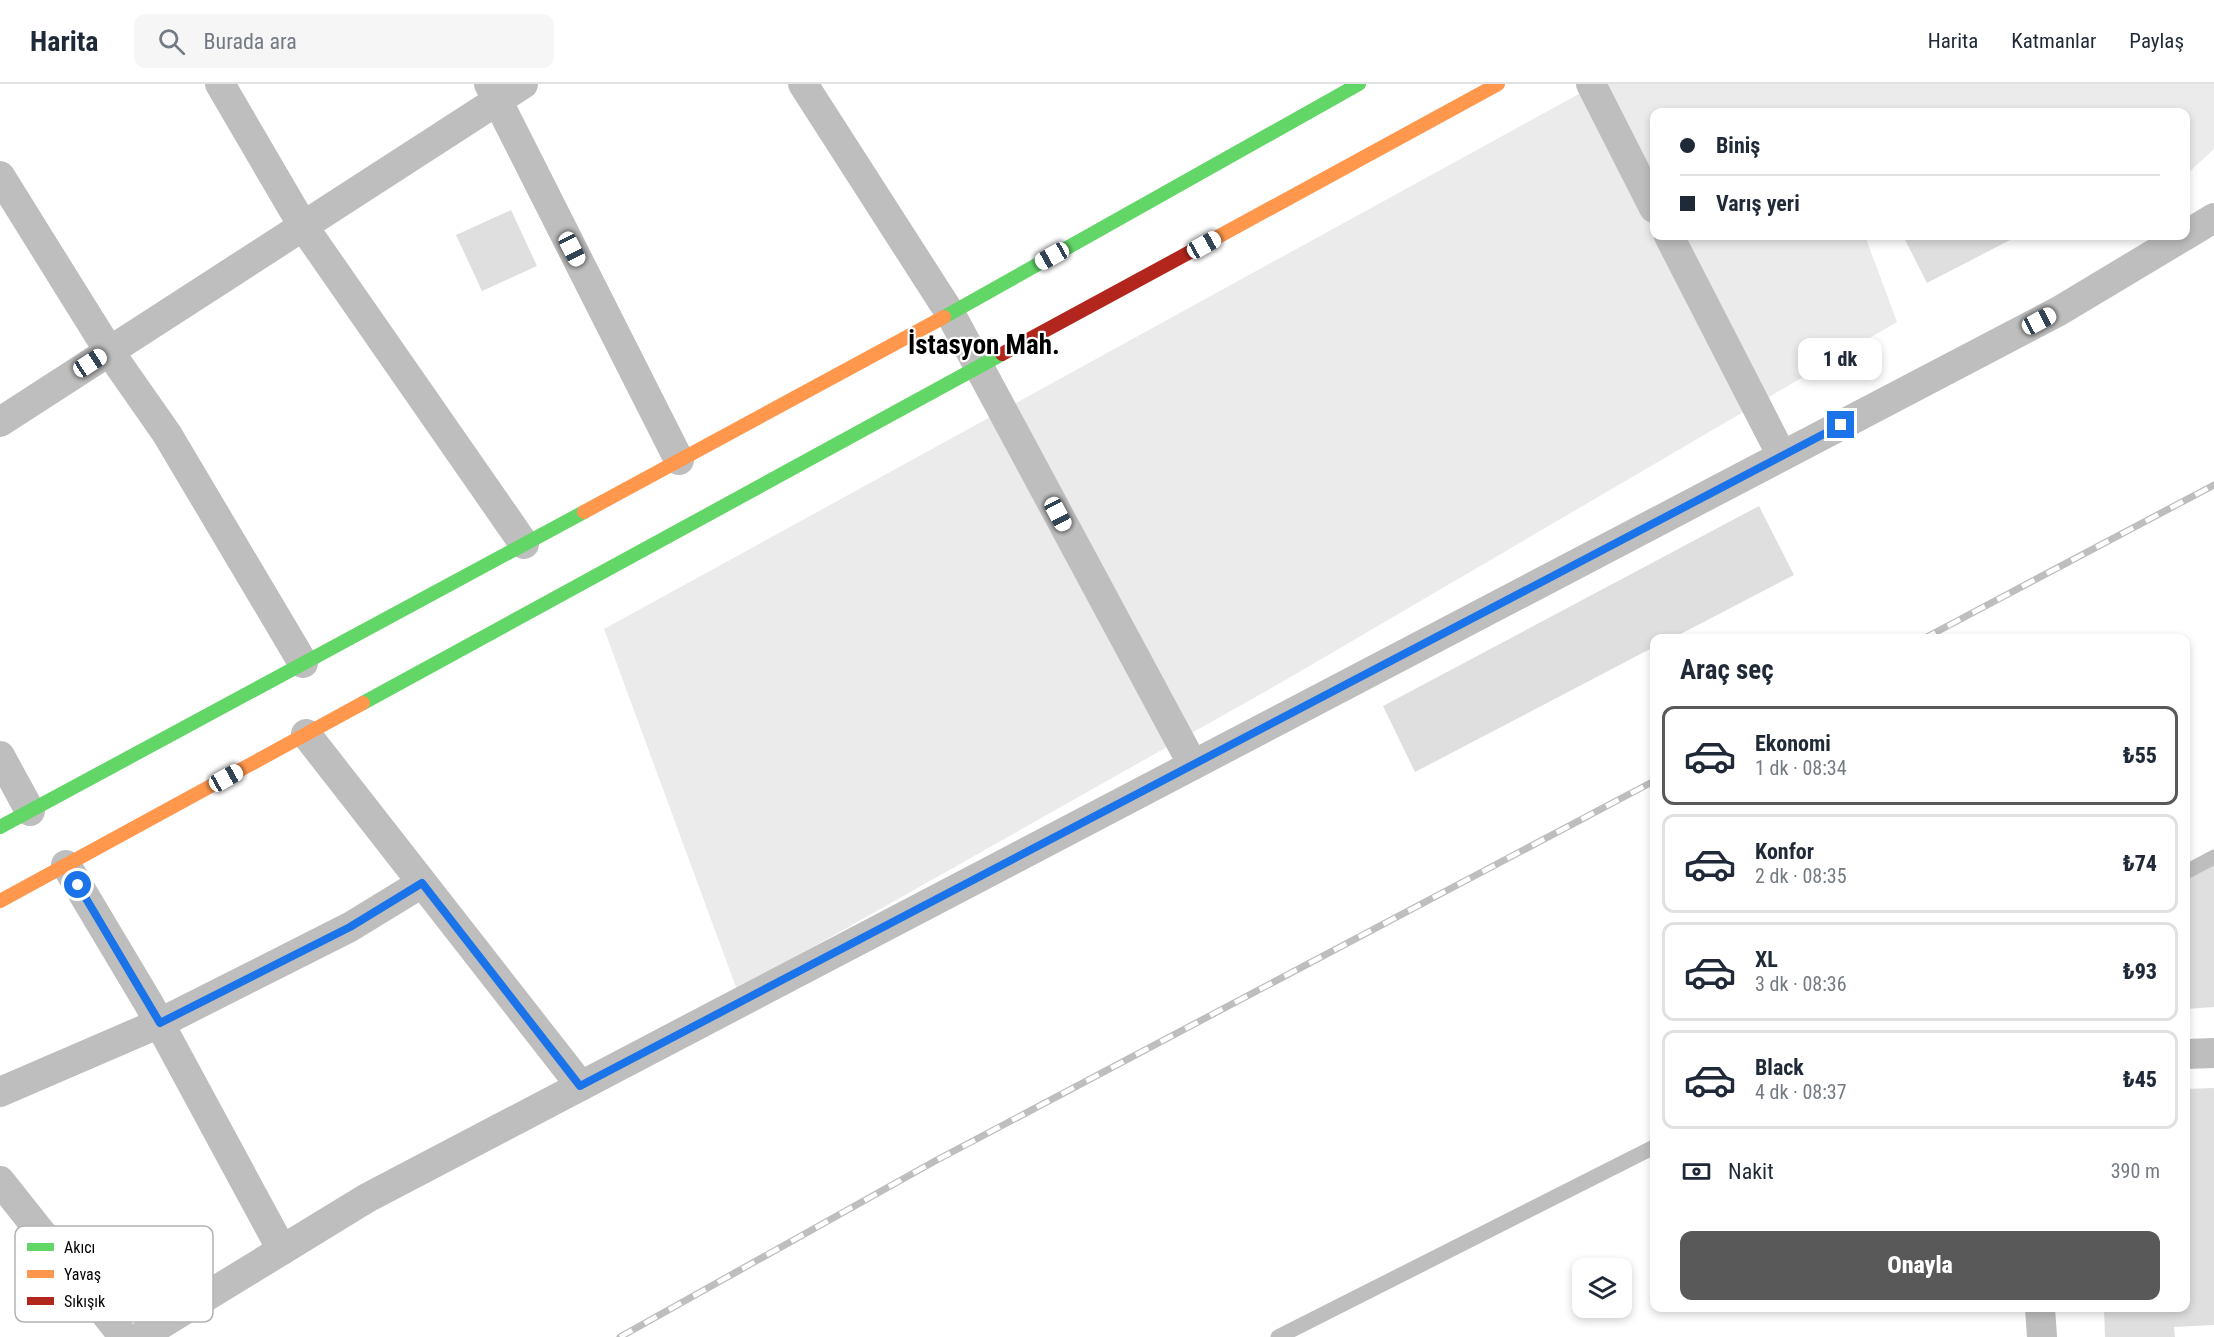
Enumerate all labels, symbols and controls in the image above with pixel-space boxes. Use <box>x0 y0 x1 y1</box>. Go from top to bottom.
search box <box>134 14 554 68</box>
text: Harita <box>30 25 98 58</box>
icon: search <box>155 25 188 58</box>
text: Burada ara <box>203 29 297 54</box>
text: Harita <box>1928 29 1978 53</box>
text: Katmanlar <box>2011 29 2096 53</box>
text: Paylaş <box>2129 29 2184 53</box>
text: Biniş <box>1716 133 1760 158</box>
text: Varış yeri <box>1716 191 1800 216</box>
car <box>1184 228 1224 262</box>
car <box>556 229 588 269</box>
car <box>1032 239 1072 273</box>
car <box>2019 305 2059 337</box>
district label: İstasyon Mah. <box>908 329 1060 361</box>
callout: 1 dk <box>1799 338 1883 380</box>
car <box>70 346 110 380</box>
text: 1 dk <box>1823 347 1857 371</box>
route end <box>1827 411 1854 438</box>
car <box>1042 494 1074 534</box>
text: Araç seç <box>1680 654 1774 686</box>
icon: car <box>1683 729 1737 783</box>
text: Ekonomi <box>1755 731 1831 756</box>
text: ₺55 <box>2123 743 2157 768</box>
text: 1 dk · 08:34 <box>1755 756 1847 780</box>
car <box>206 761 246 795</box>
icon: car <box>1683 837 1737 891</box>
text: Konfor <box>1755 839 1814 864</box>
text: ₺74 <box>2123 851 2157 876</box>
text: 2 dk · 08:35 <box>1755 864 1847 888</box>
route start <box>64 871 91 898</box>
icon: car <box>1683 945 1737 999</box>
text: XL <box>1755 947 1778 972</box>
text: ₺93 <box>2123 959 2157 984</box>
text: 3 dk · 08:36 <box>1755 972 1847 996</box>
icon: car <box>1683 1053 1737 1107</box>
text: Black <box>1755 1055 1804 1080</box>
text: ₺45 <box>2123 1067 2157 1092</box>
text: 4 dk · 08:37 <box>1755 1080 1847 1104</box>
icon: cash <box>1680 1155 1713 1188</box>
text: Nakit <box>1728 1159 1774 1184</box>
text: 390 m <box>2111 1159 2160 1183</box>
legend <box>15 1226 213 1322</box>
button: Onayla <box>1680 1231 2160 1300</box>
text: Akıcı <box>64 1238 95 1257</box>
map controls <box>1572 1258 1632 1318</box>
button: layers <box>1572 1258 1632 1318</box>
text: Yavaş <box>64 1265 101 1284</box>
text: Sıkışık <box>64 1292 106 1311</box>

